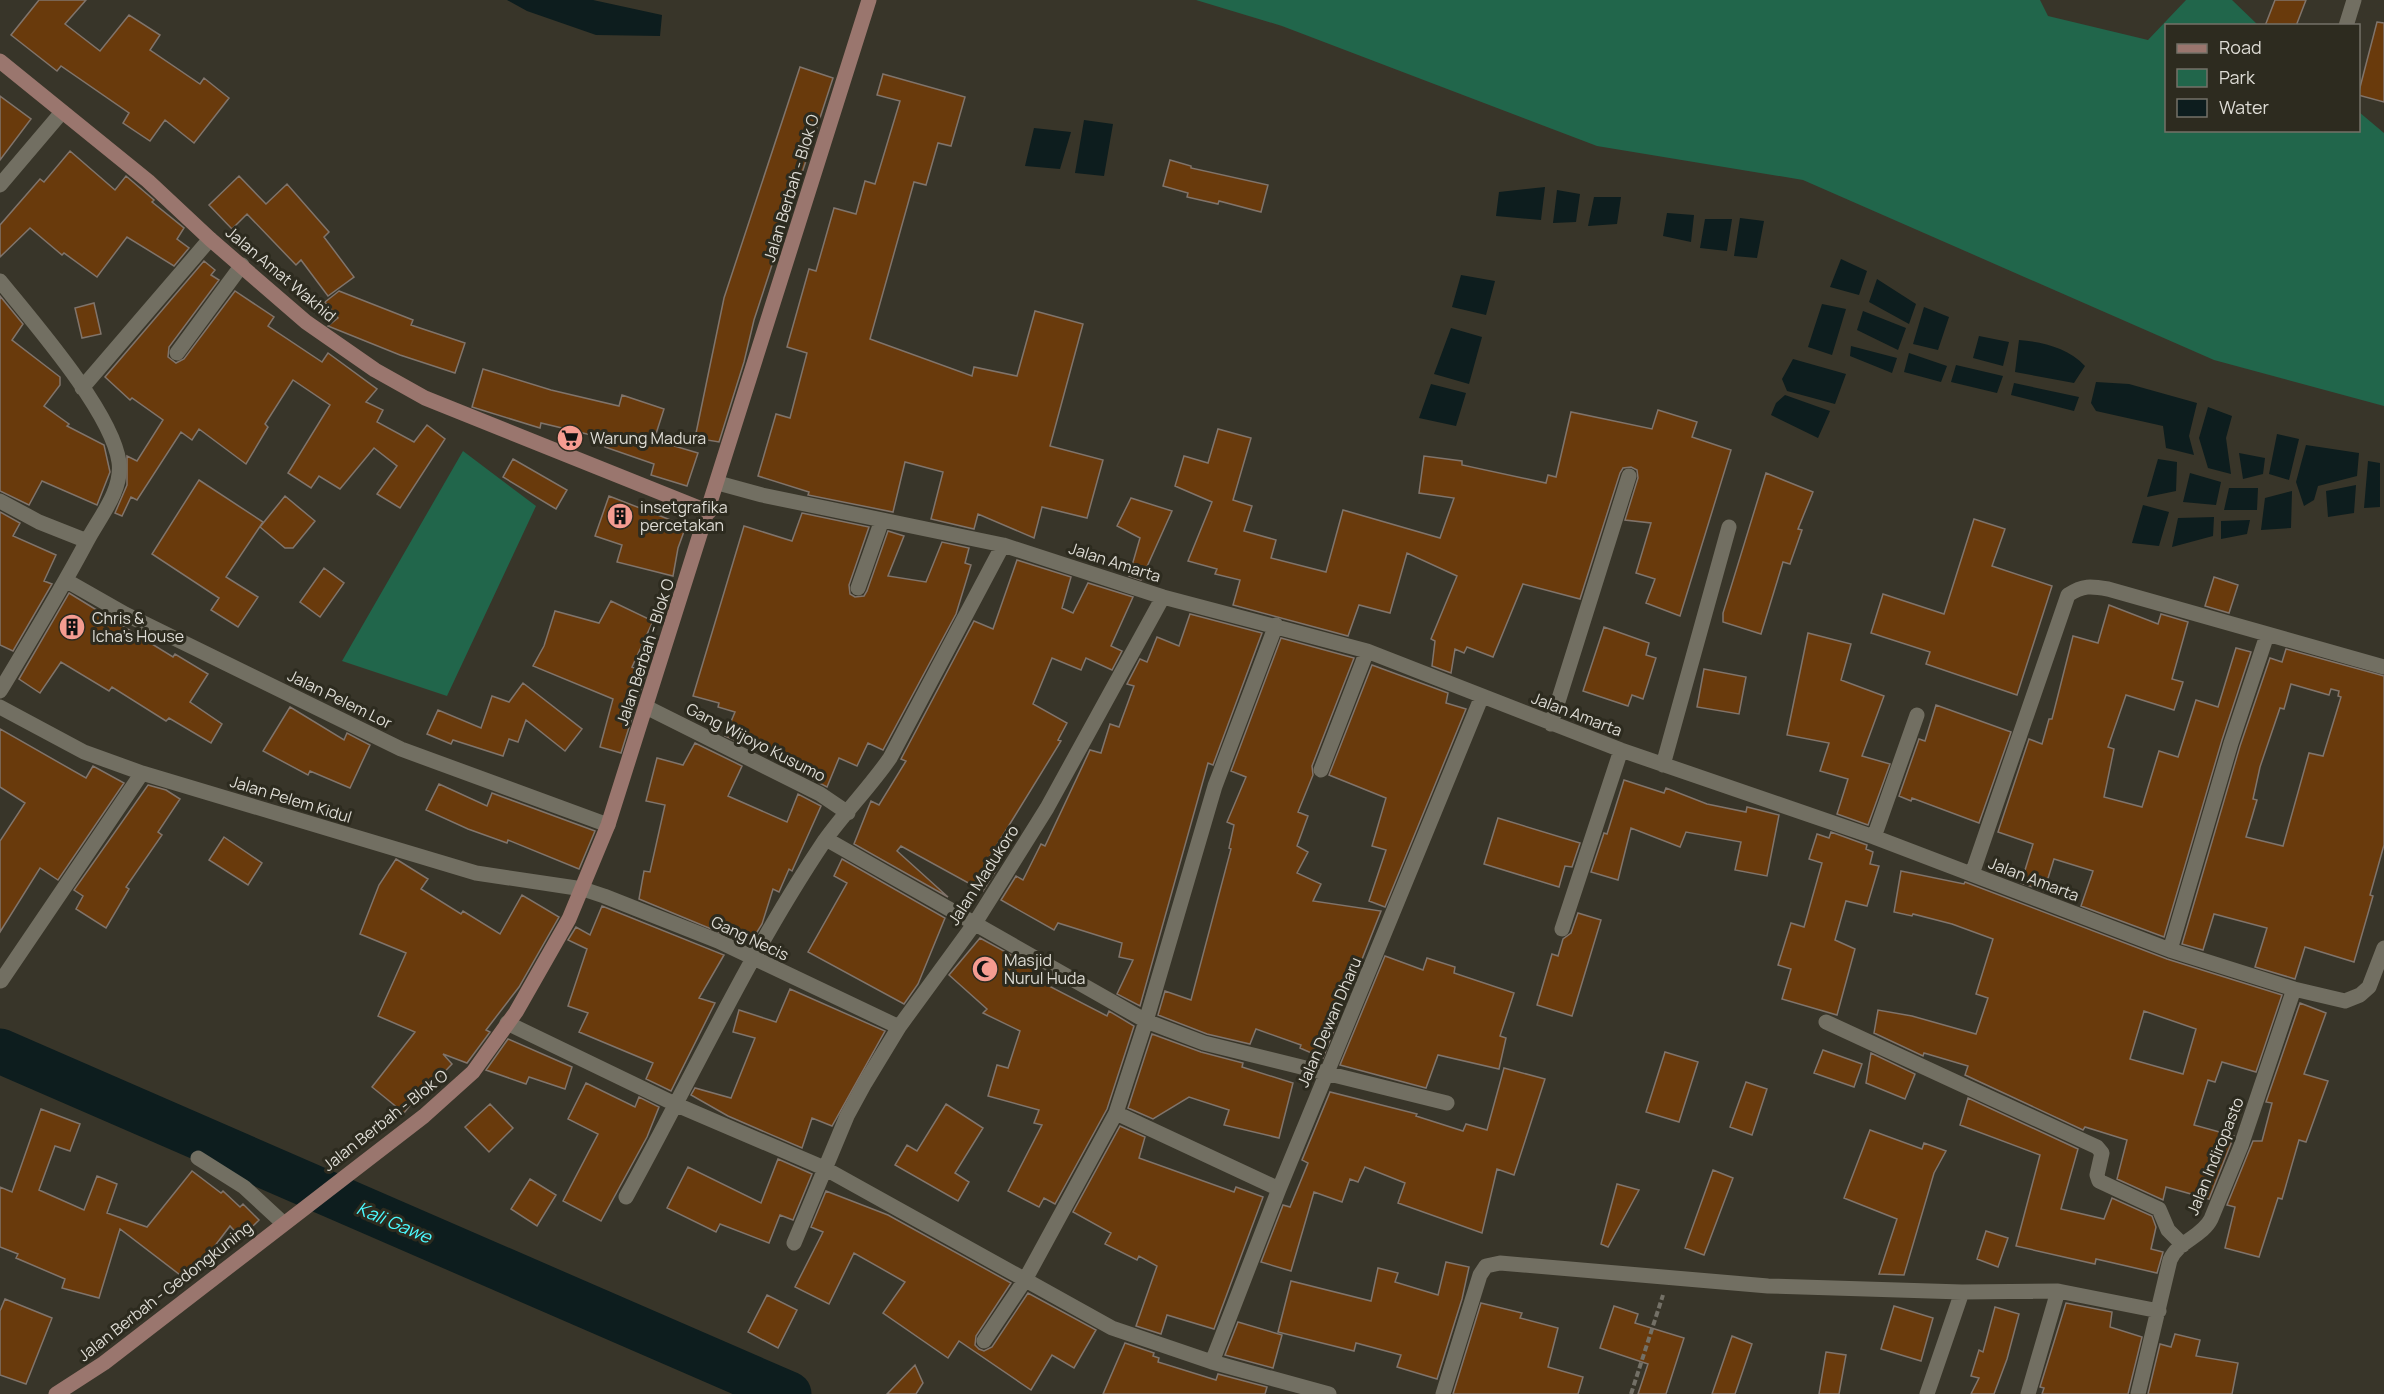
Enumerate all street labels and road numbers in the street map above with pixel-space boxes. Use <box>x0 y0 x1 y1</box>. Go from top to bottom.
street label: Jalan Berbah - Blok O <box>758 111 824 265</box>
street label: Jalan Amat Wakhid <box>221 221 341 327</box>
street label: Jalan Amarta <box>1066 537 1164 587</box>
street label: Jalan Berbah - Blok O <box>611 575 679 728</box>
street label: Jalan Pelem Lor <box>284 664 396 734</box>
street label: Jalan Amarta <box>1529 687 1625 741</box>
street label: Gang Wijoyo Kusumo <box>682 697 830 787</box>
street label: Jalan Pelem Kidul <box>227 770 355 828</box>
street label: Jalan Madukoro <box>942 821 1024 929</box>
street label: Jalan Amarta <box>1986 852 2082 906</box>
street label: Gang Necis <box>708 910 792 966</box>
street label: Jalan Dewan Dharu <box>1292 954 1366 1090</box>
street label: Jalan Berbah - Blok O <box>318 1064 452 1176</box>
street label: Jalan Indiropasto <box>2181 1094 2249 1218</box>
street label: Jalan Berbah - Gedongkuning <box>73 1216 257 1366</box>

